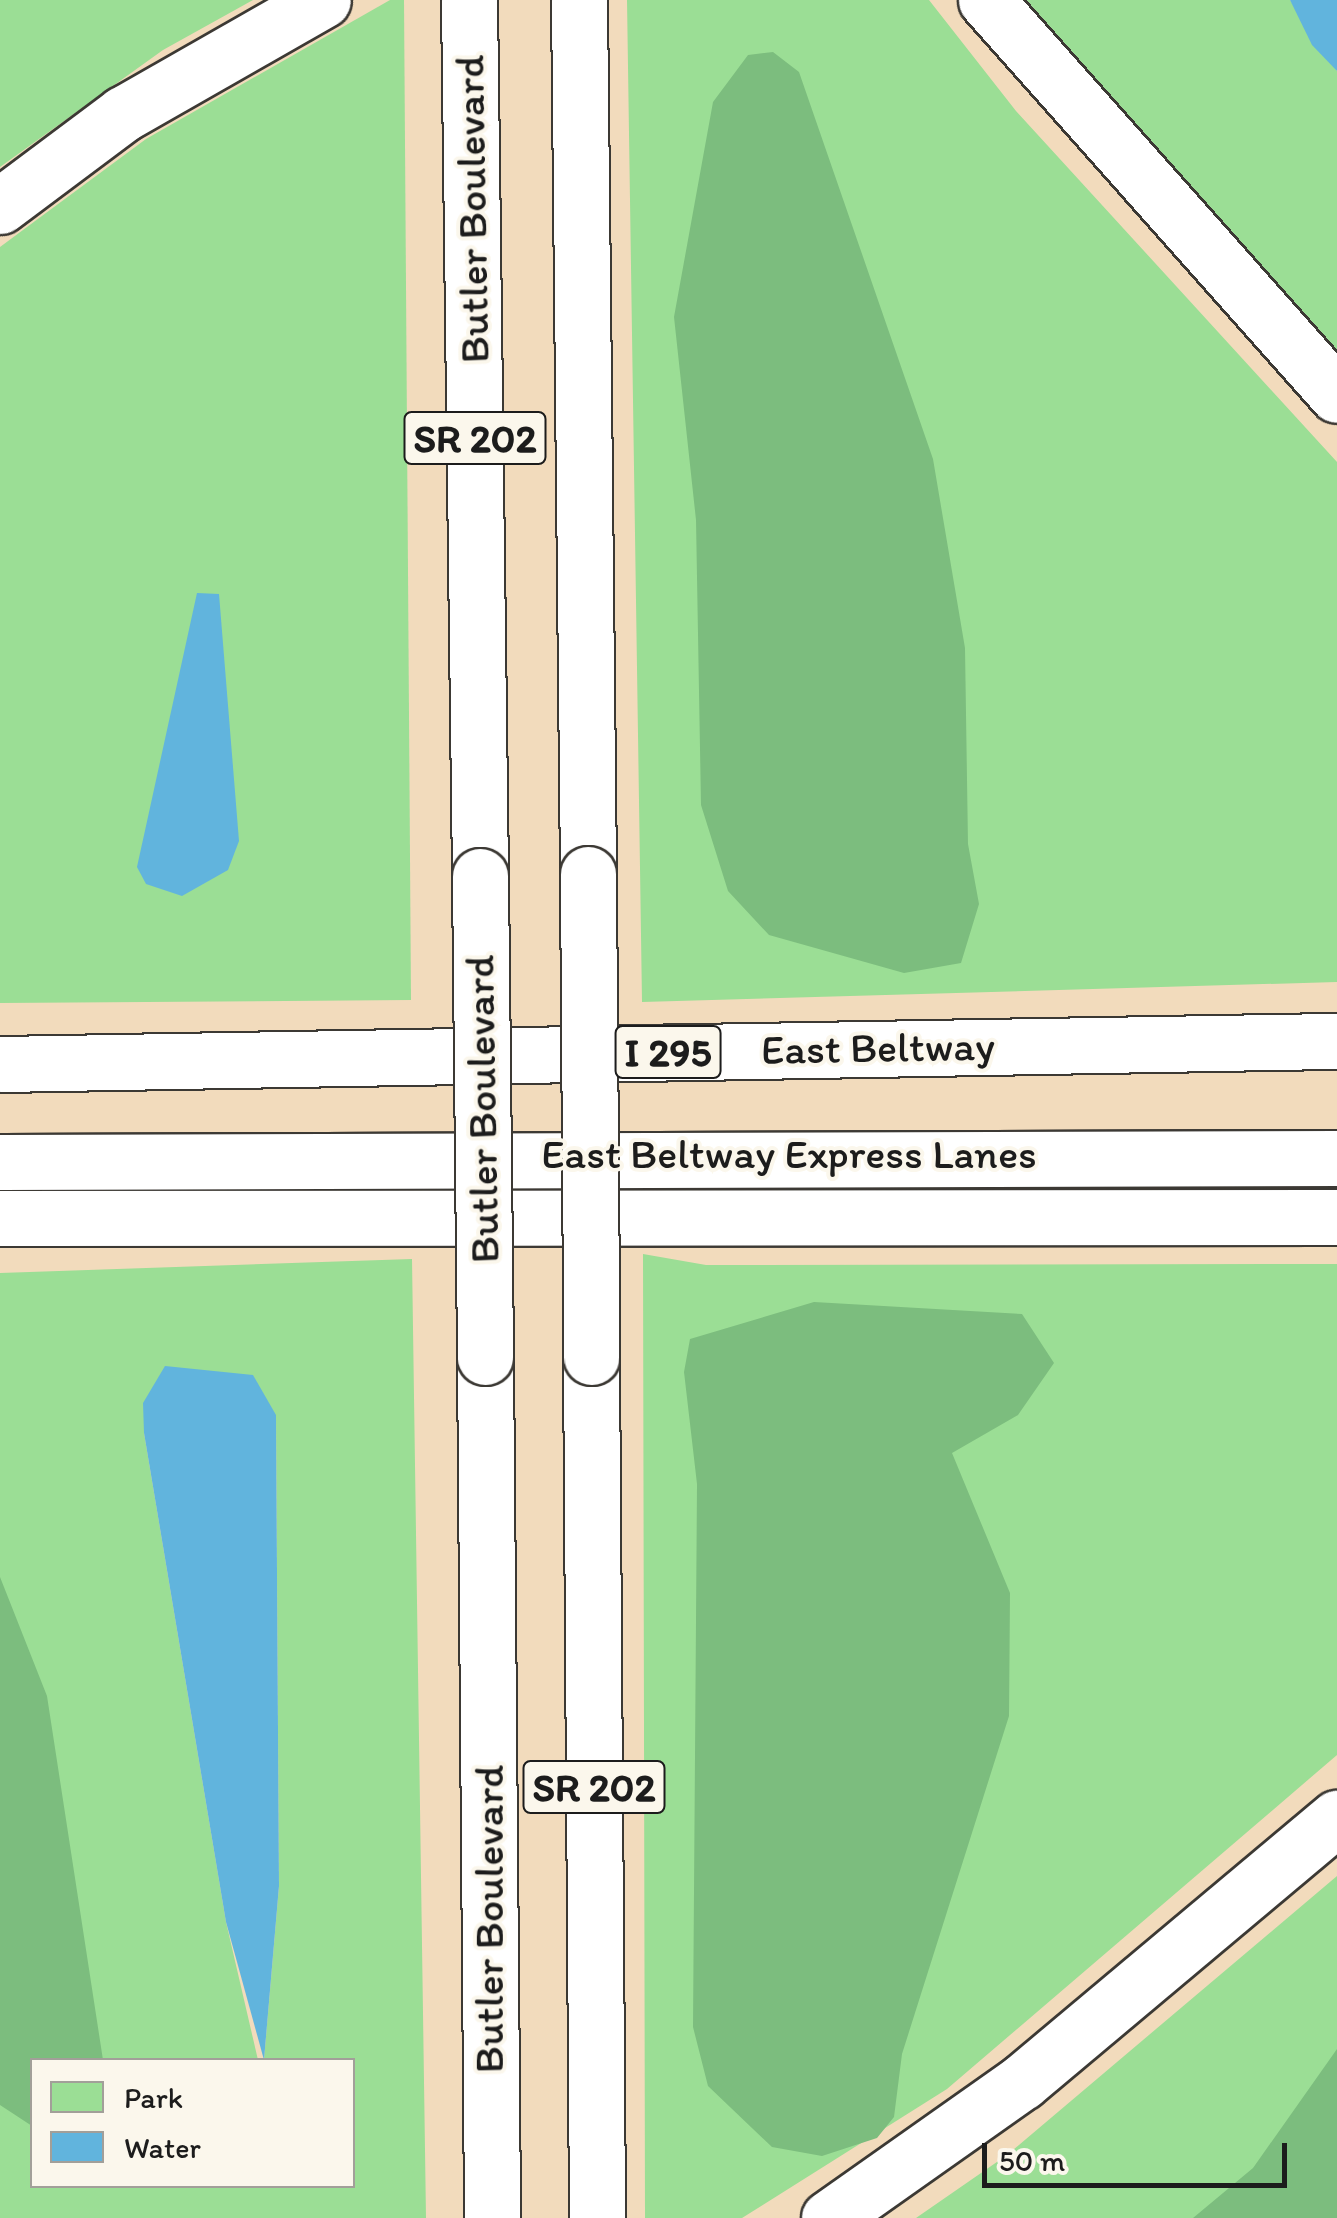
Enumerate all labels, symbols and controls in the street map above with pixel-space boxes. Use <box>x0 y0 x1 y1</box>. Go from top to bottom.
street label: Butler Boulevard <box>444 54 500 364</box>
road number: SR 202 <box>402 403 548 473</box>
street label: Butler Boulevard <box>454 954 510 1264</box>
road number: I 295 <box>613 1017 723 1087</box>
street label: East Beltway <box>761 1021 995 1075</box>
street label: East Beltway Express Lanes <box>541 1129 1037 1179</box>
road number: SR 202 <box>522 1752 666 1822</box>
street label: Butler Boulevard <box>464 1765 514 2073</box>
legend <box>30 2058 355 2188</box>
text: Park <box>124 2079 183 2116</box>
scale bar <box>987 2123 1292 2185</box>
text: Water <box>124 2129 201 2166</box>
text: 50 m <box>999 2142 1065 2179</box>

